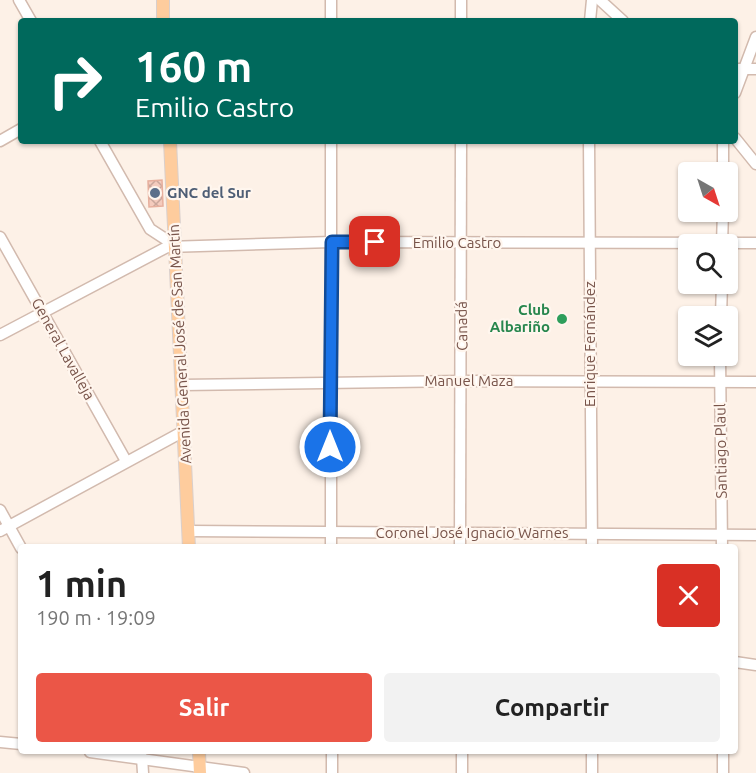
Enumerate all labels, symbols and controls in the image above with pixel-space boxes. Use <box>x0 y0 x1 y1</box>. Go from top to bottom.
icon: right <box>36 42 114 120</box>
text: 160 m <box>135 43 252 90</box>
text: Emilio Castro <box>135 92 294 122</box>
north arrow <box>678 162 738 222</box>
map controls <box>678 162 738 366</box>
place label: GNC del Sur <box>167 184 252 201</box>
marker: GNC del Sur <box>148 186 162 200</box>
pin <box>349 216 400 267</box>
street label: Avenida General José de San Martín <box>165 224 194 464</box>
icon: arrive <box>358 225 391 258</box>
street label: Emilio Castro <box>413 234 501 251</box>
button: search <box>678 234 738 294</box>
street label: Enrique Fernández <box>581 281 598 407</box>
street label: General Lavalleja <box>28 295 98 403</box>
street label: Canadá <box>453 301 470 351</box>
place label: Club Albariño <box>490 301 550 335</box>
button: layers <box>678 306 738 366</box>
marker: Club Albariño <box>555 312 569 326</box>
street label: Manuel Maza <box>425 372 513 389</box>
street label: Santiago Plaul <box>711 403 730 499</box>
position arrow <box>298 415 362 479</box>
street label: Coronel José Ignacio Warnes <box>376 524 568 541</box>
text: 1 min <box>36 563 127 604</box>
button: close <box>657 564 720 627</box>
text: 190 m · 19:09 <box>36 606 156 629</box>
button: Salir <box>36 673 372 742</box>
button: Compartir <box>384 673 720 742</box>

